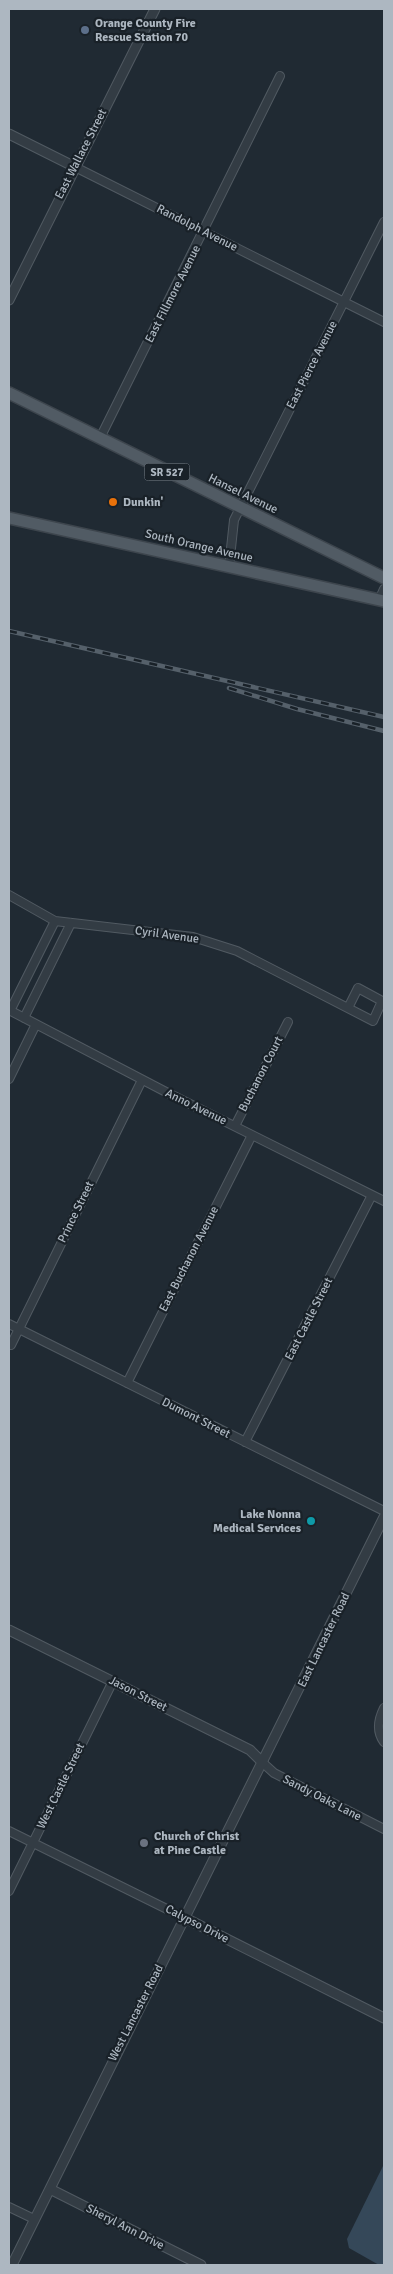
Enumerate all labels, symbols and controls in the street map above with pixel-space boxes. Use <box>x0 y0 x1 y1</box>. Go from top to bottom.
place label: Orange County Fire Rescue Station 70 <box>95 16 196 45</box>
marker: Orange County Fire Rescue Station 70 <box>79 24 91 36</box>
street label: East Wallace Street <box>52 106 110 202</box>
street label: Randolph Avenue <box>154 201 240 255</box>
street label: East Fillmore Avenue <box>142 243 204 345</box>
street label: East Pierce Avenue <box>283 318 341 412</box>
road number: SR 527 <box>144 464 190 481</box>
street label: Hansel Avenue <box>206 471 280 517</box>
place label: Dunkin' <box>123 495 164 510</box>
marker: Dunkin' <box>107 496 119 508</box>
street label: South Orange Avenue <box>144 526 254 566</box>
street label: Cyril Avenue <box>134 923 200 947</box>
street label: Buchanon Court <box>236 1034 286 1114</box>
street label: Anno Avenue <box>163 1086 229 1128</box>
street label: Prince Street <box>55 1179 97 1245</box>
street label: East Buchanon Avenue <box>156 1204 222 1314</box>
street label: East Castle Street <box>282 1275 336 1363</box>
street label: Dumont Street <box>159 1394 233 1442</box>
place label: Lake Nonna Medical Services <box>213 1507 302 1536</box>
marker: Lake Nonna Medical Services <box>305 1515 317 1527</box>
street label: East Lancaster Road <box>295 1590 353 1690</box>
street label: Jason Street <box>106 1673 170 1715</box>
street label: West Castle Street <box>34 1741 88 1831</box>
street label: Sandy Oaks Lane <box>280 1772 364 1824</box>
place label: Church of Christ at Pine Castle <box>154 1829 240 1858</box>
marker: Church of Christ at Pine Castle <box>138 1837 150 1849</box>
street label: Calypso Drive <box>163 1902 231 1946</box>
street label: West Lancaster Road <box>105 1962 167 2064</box>
street label: Sheryl Ann Drive <box>83 2201 167 2253</box>

